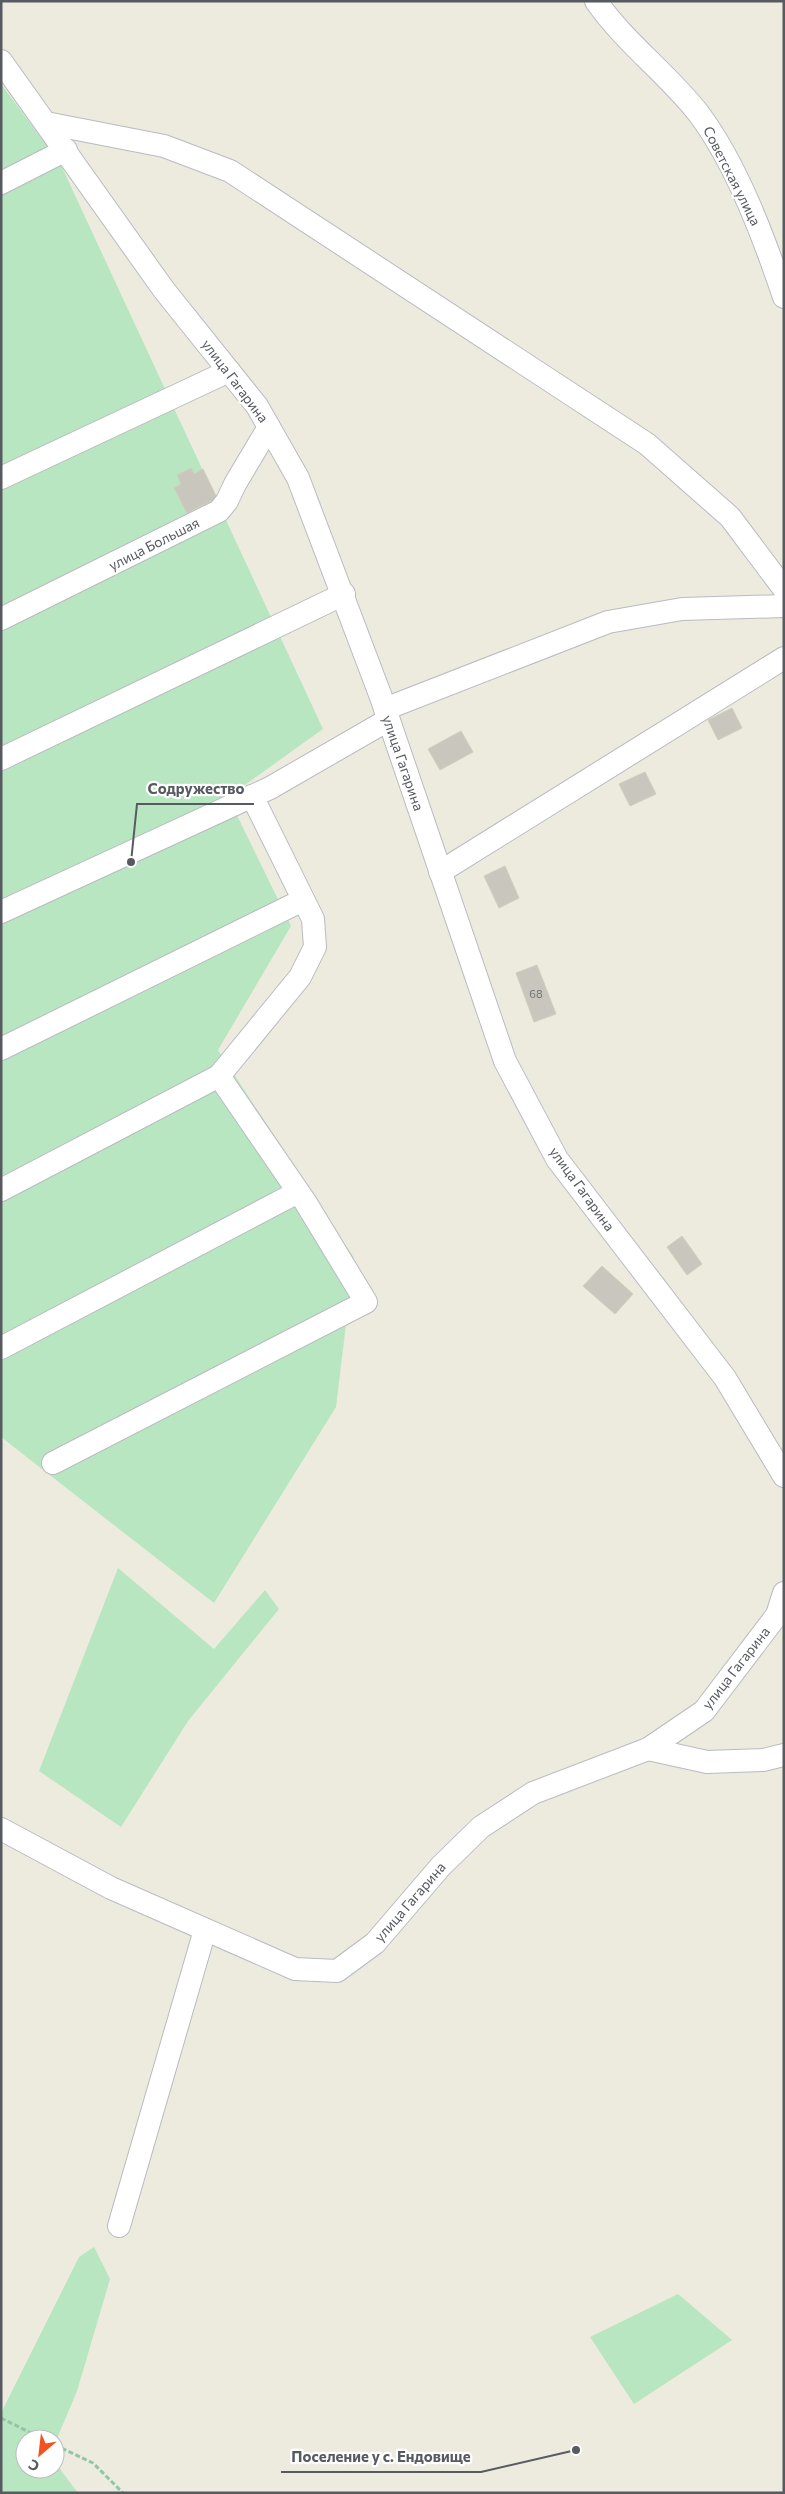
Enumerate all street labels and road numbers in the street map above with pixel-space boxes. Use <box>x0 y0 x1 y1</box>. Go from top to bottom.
street label: Советская улица <box>700 123 765 228</box>
street label: улица Гагарина <box>199 336 272 426</box>
street label: улица Большая <box>106 513 202 574</box>
street label: улица Гагарина <box>379 713 428 813</box>
street label: улица Гагарина <box>546 1143 619 1234</box>
street label: улица Гагарина <box>698 1623 773 1712</box>
street label: улица Гагарина <box>370 1858 449 1945</box>

